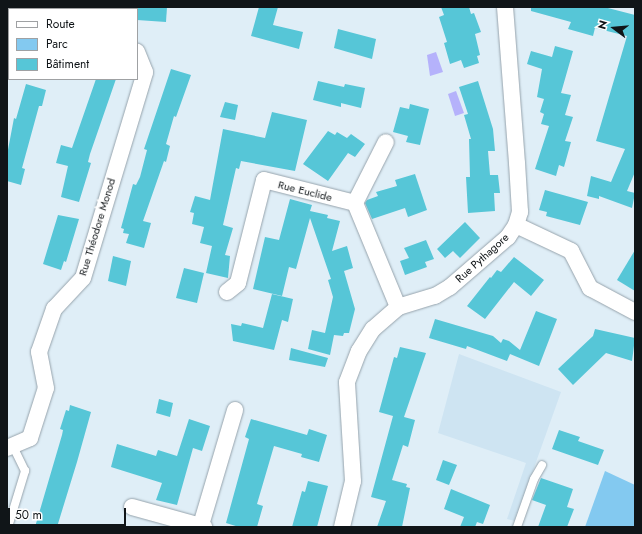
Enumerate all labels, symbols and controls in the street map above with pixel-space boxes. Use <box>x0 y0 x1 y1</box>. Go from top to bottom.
legend <box>8 8 138 80</box>
north arrow <box>594 8 634 48</box>
text: Route <box>46 15 75 33</box>
text: N <box>594 18 611 31</box>
text: Parc <box>46 35 68 53</box>
text: Bâtiment <box>46 55 89 73</box>
street label: Rue Théodore Monod <box>76 177 118 277</box>
street label: Rue Euclide <box>277 178 333 204</box>
street label: Rue Pythagore <box>453 231 511 285</box>
scale bar <box>10 500 128 526</box>
text: 50 m <box>15 506 42 524</box>

